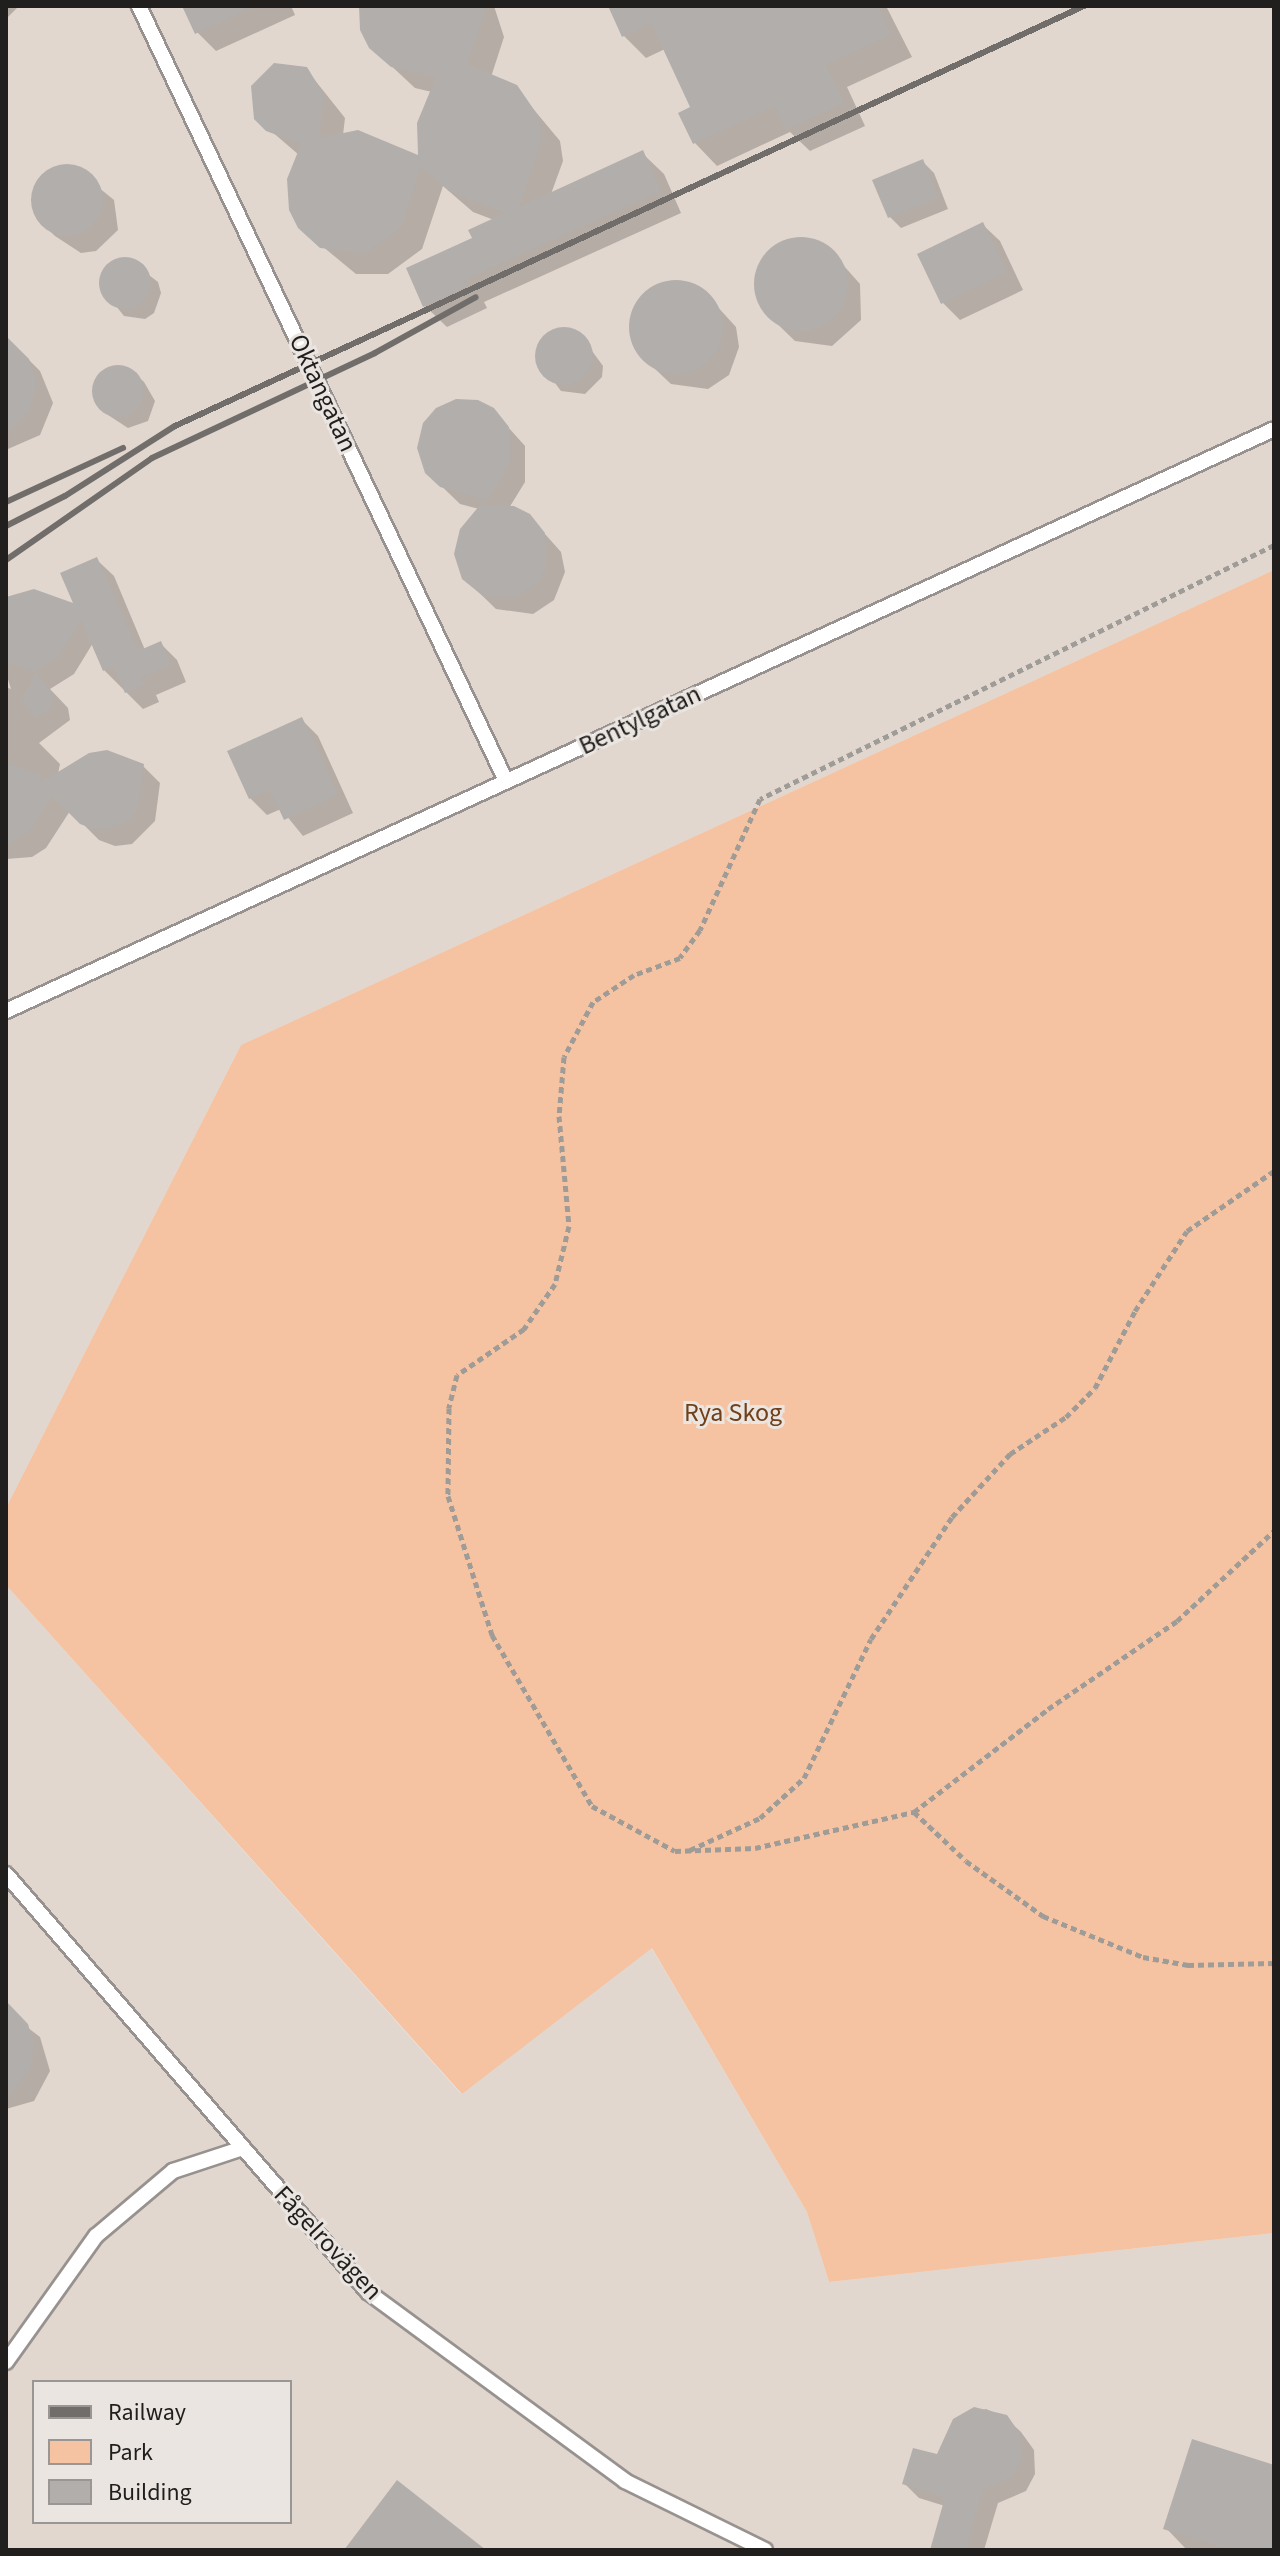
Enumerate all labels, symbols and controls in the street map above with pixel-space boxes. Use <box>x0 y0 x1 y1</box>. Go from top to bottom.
street label: Oktangatan <box>282 329 364 457</box>
street label: Bentylgatan <box>574 678 706 762</box>
park label: Rya Skog <box>684 1397 782 1429</box>
street label: Fågelrovägen <box>267 2179 389 2307</box>
legend <box>32 2380 292 2524</box>
text: Railway <box>108 2395 186 2430</box>
text: Park <box>108 2435 153 2470</box>
text: Building <box>108 2475 192 2510</box>

